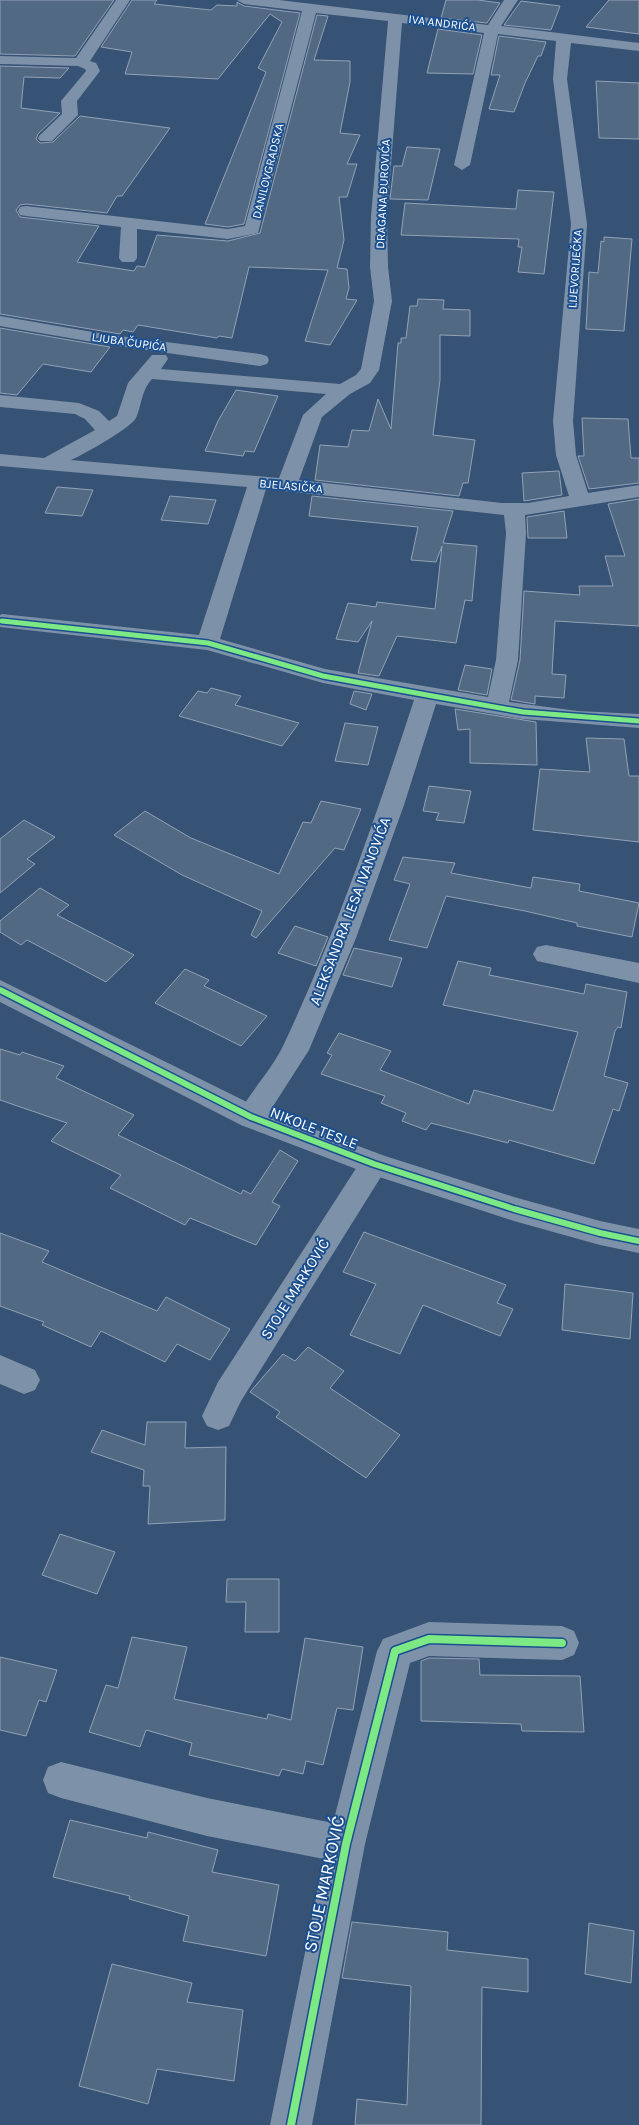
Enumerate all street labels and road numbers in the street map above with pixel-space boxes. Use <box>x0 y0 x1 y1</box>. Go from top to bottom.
street label: IVA ANDRIĆA <box>408 11 477 34</box>
street label: DANILOVGRADSKA <box>249 122 287 220</box>
street label: DRAGANA ĐUROVIĆA <box>372 139 393 249</box>
street label: LIJEVORIJEČKA <box>564 229 585 309</box>
street label: LJUBA ČUPIĆA <box>91 329 167 354</box>
street label: BJELASIČKA <box>259 475 324 496</box>
street label: ALEKSANDRA LESA IVANOVIĆA <box>306 814 394 1008</box>
street label: NIKOLE TESLE <box>267 1103 361 1153</box>
street label: STOJE MARKOVIĆ <box>257 1235 333 1343</box>
street label: STOJE MARKOVIĆ <box>298 1814 349 1954</box>

